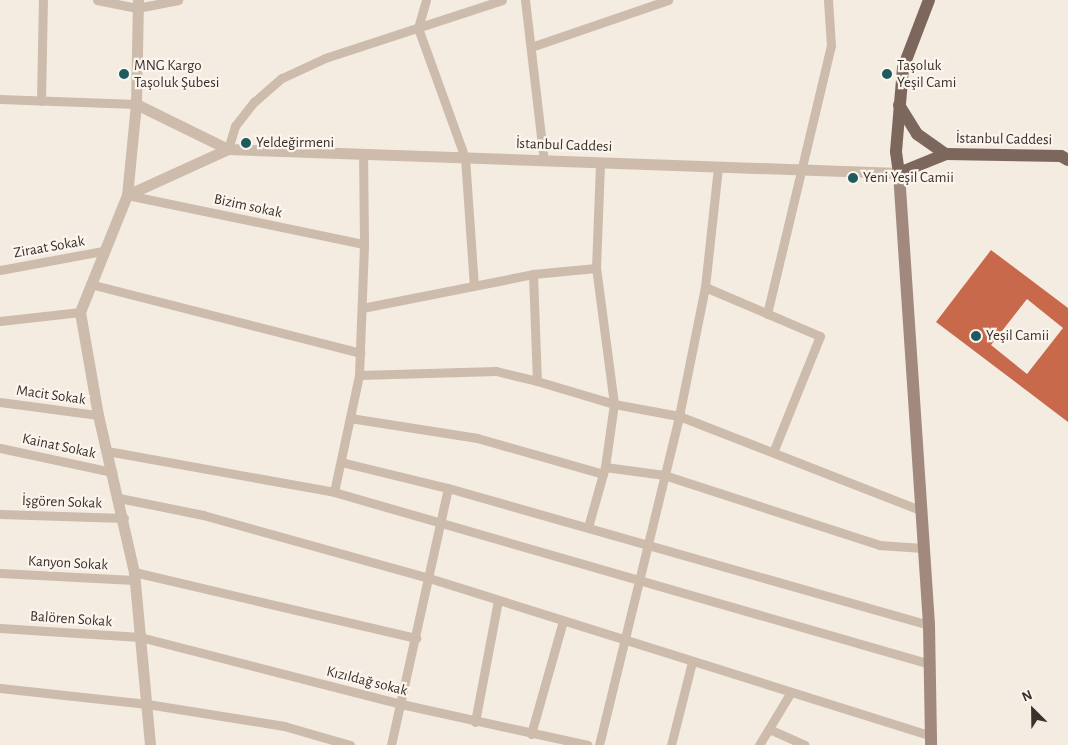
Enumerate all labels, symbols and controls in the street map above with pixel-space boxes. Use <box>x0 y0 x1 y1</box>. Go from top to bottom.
place label: MNG Kargo Taşoluk Şubesi <box>134 56 219 91</box>
place label: Taşoluk Yeşil Cami <box>897 56 956 91</box>
marker: MNG Kargo Taşoluk Şubesi <box>118 68 130 80</box>
marker: Taşoluk Yeşil Cami <box>881 68 893 80</box>
street label: İstanbul Caddesi <box>956 129 1052 149</box>
place label: Yeldeğirmeni <box>256 134 334 152</box>
street label: İstanbul Caddesi <box>515 134 613 156</box>
marker: Yeldeğirmeni <box>240 137 252 149</box>
place label: Yeni Yeşil Camii <box>863 169 954 187</box>
marker: Yeni Yeşil Camii <box>847 172 859 184</box>
street label: Bizim sokak <box>212 190 284 222</box>
street label: Ziraat Sokak <box>12 232 86 262</box>
place label: Yeşil Camii <box>986 327 1049 345</box>
marker: Yeşil Camii <box>970 330 982 342</box>
street label: Macit Sokak <box>15 381 87 409</box>
street label: Kainat Sokak <box>20 429 98 463</box>
street label: İşgören Sokak <box>22 492 102 512</box>
street label: Kanyon Sokak <box>27 552 109 574</box>
street label: Balören Sokak <box>29 607 113 631</box>
street label: Kızıldağ sokak <box>325 662 409 700</box>
north arrow <box>1008 685 1058 735</box>
text: N <box>1020 688 1034 705</box>

